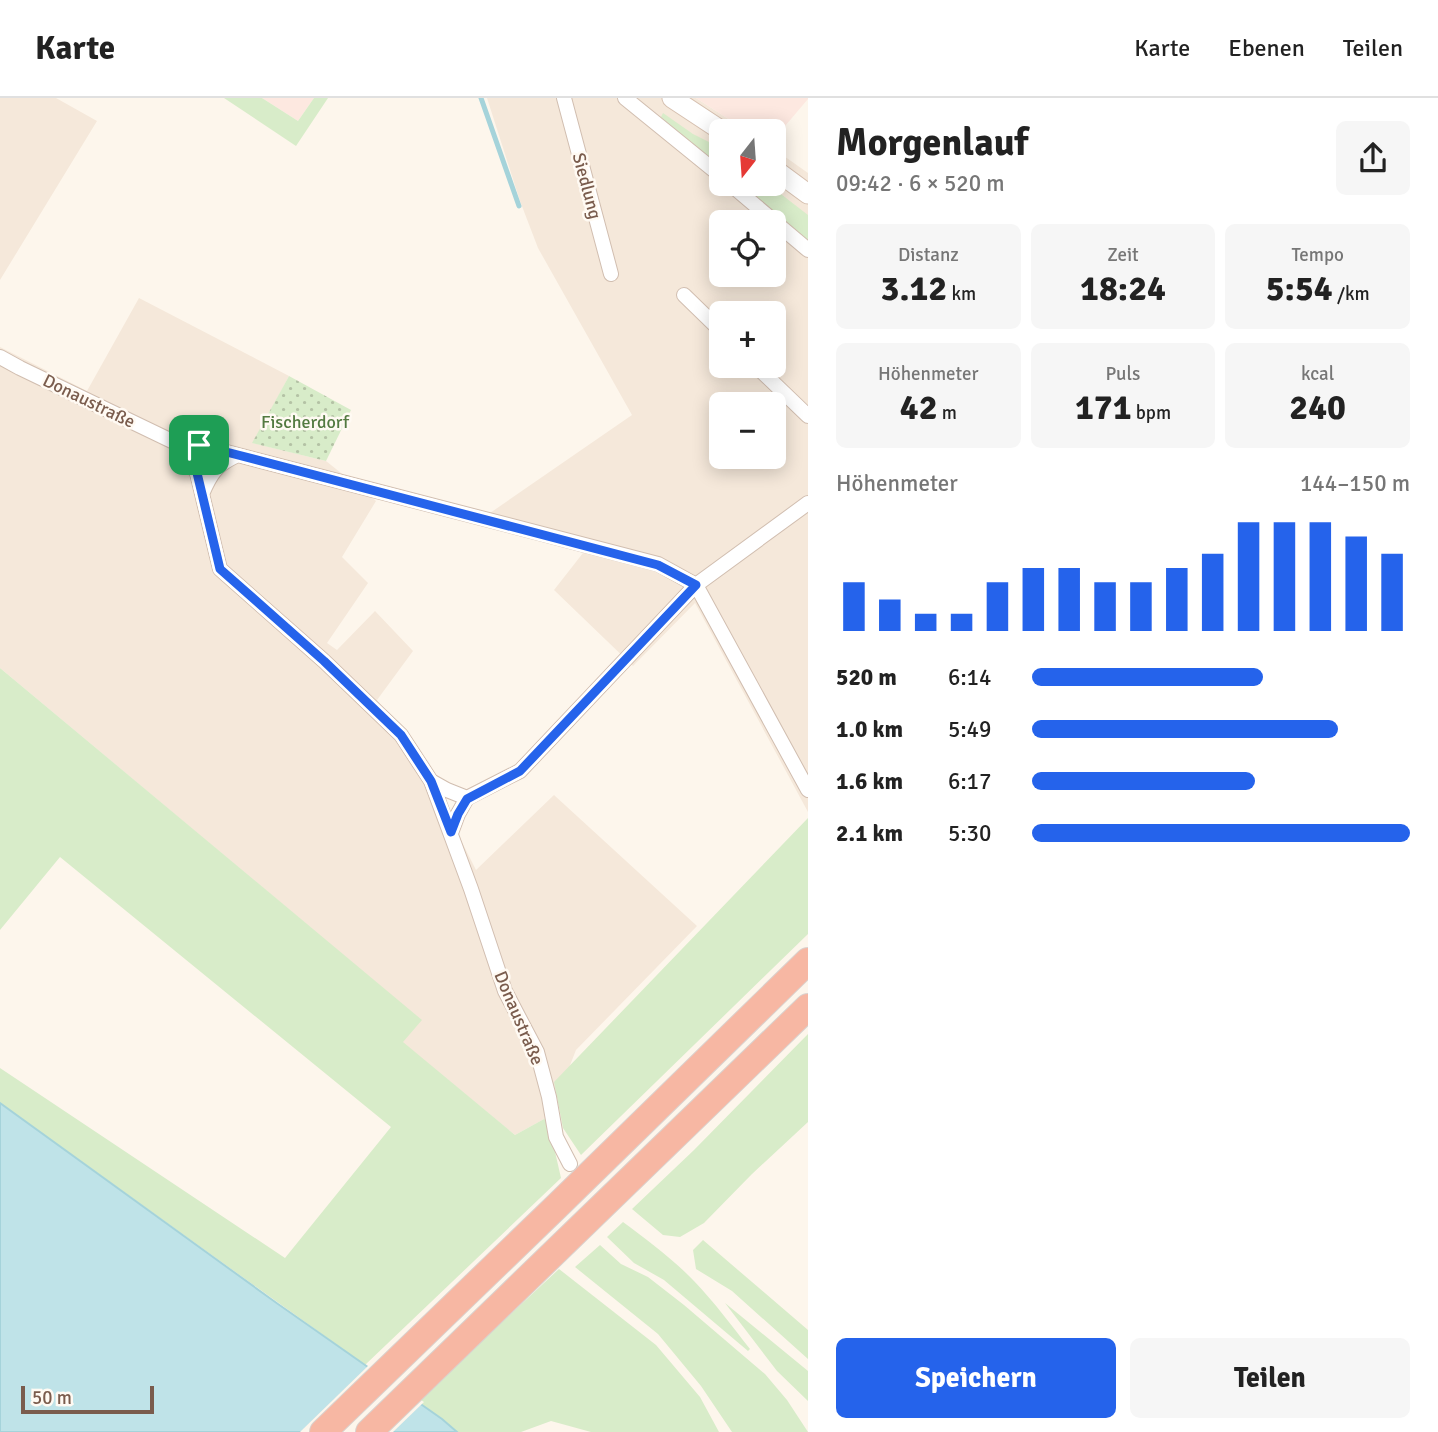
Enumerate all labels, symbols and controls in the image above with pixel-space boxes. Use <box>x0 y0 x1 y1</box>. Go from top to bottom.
text: Karte <box>35 28 115 69</box>
text: Karte <box>1134 33 1190 63</box>
text: Ebenen <box>1228 33 1305 63</box>
text: Teilen <box>1343 33 1403 63</box>
north arrow <box>709 119 786 196</box>
map controls <box>709 119 786 469</box>
text: Morgenlauf <box>836 119 1028 166</box>
button: share <box>1336 121 1410 195</box>
street label: Siedlung <box>568 150 606 222</box>
text: 09:42 · 6 × 520 m <box>836 169 1005 198</box>
button: locate <box>709 210 786 287</box>
text: Distanz <box>898 243 959 267</box>
text: Zeit <box>1107 243 1139 267</box>
text: Tempo <box>1291 243 1344 267</box>
text: 3.12 <box>881 267 947 310</box>
text: 18:24 <box>1080 267 1166 310</box>
text: 5:54 <box>1266 267 1333 310</box>
text: km <box>947 282 976 306</box>
text: /km <box>1333 282 1370 306</box>
button: + <box>709 301 786 378</box>
text: Höhenmeter <box>878 362 979 386</box>
text: Puls <box>1106 362 1140 386</box>
text: kcal <box>1301 362 1334 386</box>
street label: Donaustraße <box>39 369 139 433</box>
text: 42 <box>900 386 938 429</box>
text: 171 <box>1075 386 1132 429</box>
text: 240 <box>1289 386 1346 429</box>
button: − <box>709 392 786 469</box>
text: m <box>938 401 957 425</box>
text: bpm <box>1132 401 1171 425</box>
park label: Fischerdorf <box>261 411 350 433</box>
pin <box>169 415 229 475</box>
icon: arrive <box>180 426 218 464</box>
text: Höhenmeter <box>836 469 958 498</box>
text: 144–150 m <box>1300 469 1410 498</box>
text: 520 m <box>836 663 897 692</box>
text: 6:14 <box>948 663 991 692</box>
text: 1.0 km <box>836 715 903 744</box>
text: 5:49 <box>948 715 991 744</box>
text: 1.6 km <box>836 767 903 796</box>
text: 6:17 <box>948 767 991 796</box>
text: 2.1 km <box>836 819 903 848</box>
text: 5:30 <box>948 819 991 848</box>
street label: Donaustraße <box>489 968 549 1068</box>
button: Speichern <box>836 1338 1116 1418</box>
button: Teilen <box>1130 1338 1410 1418</box>
scale bar <box>21 1383 154 1415</box>
text: 50 m <box>32 1386 72 1410</box>

